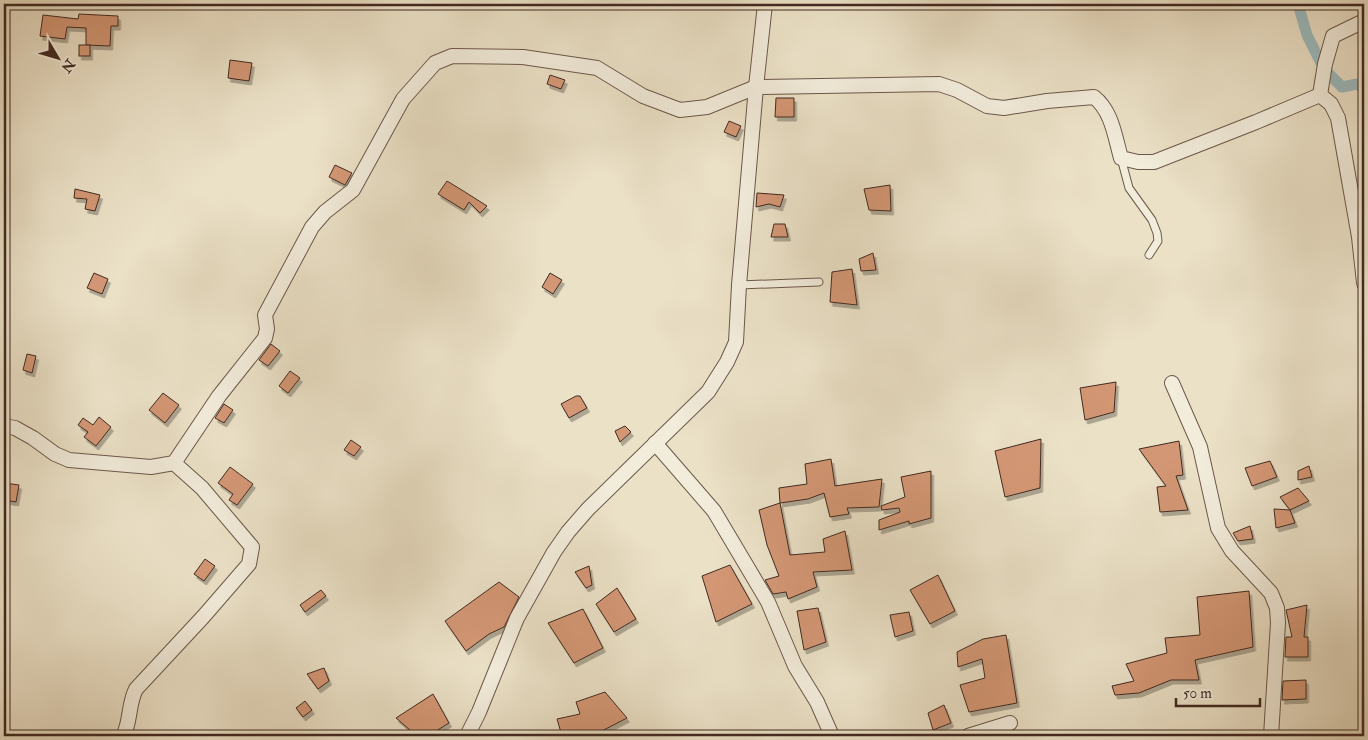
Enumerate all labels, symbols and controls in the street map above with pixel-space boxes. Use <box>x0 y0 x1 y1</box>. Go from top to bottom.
north arrow <box>32 32 82 82</box>
text: N <box>57 55 79 76</box>
scale bar <box>1176 675 1259 707</box>
text: 50 m <box>1183 684 1212 703</box>

